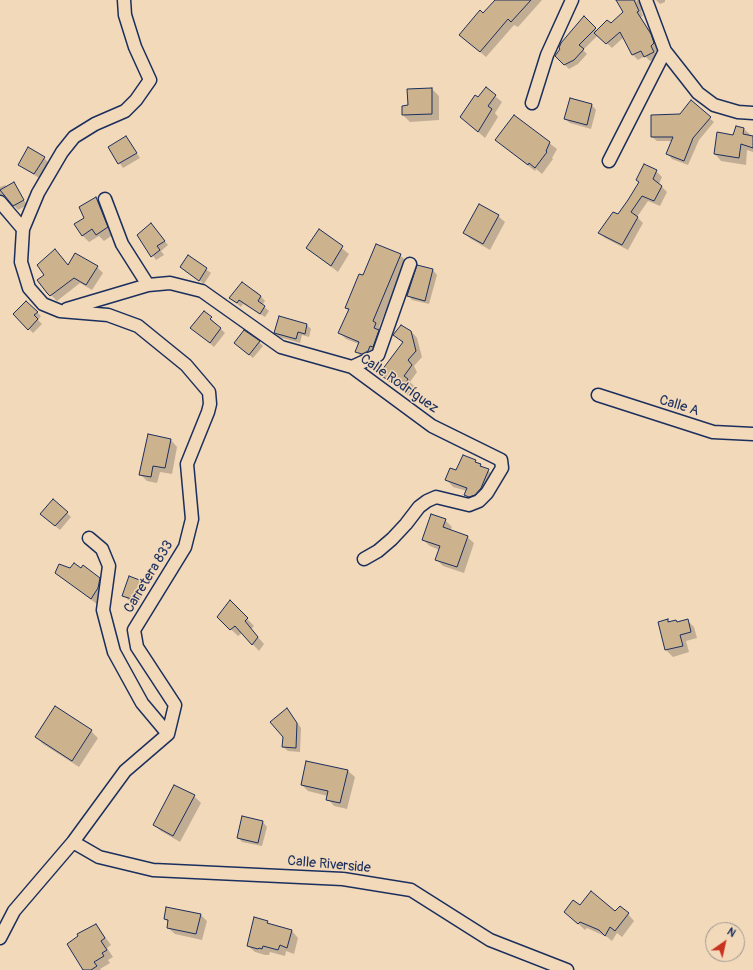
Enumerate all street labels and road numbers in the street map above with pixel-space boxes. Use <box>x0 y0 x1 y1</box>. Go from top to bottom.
street label: Calle Rodríguez <box>357 351 441 417</box>
street label: Calle A <box>657 392 701 420</box>
street label: Carretera 833 <box>121 538 177 616</box>
street label: Calle Riverside <box>287 853 371 877</box>

